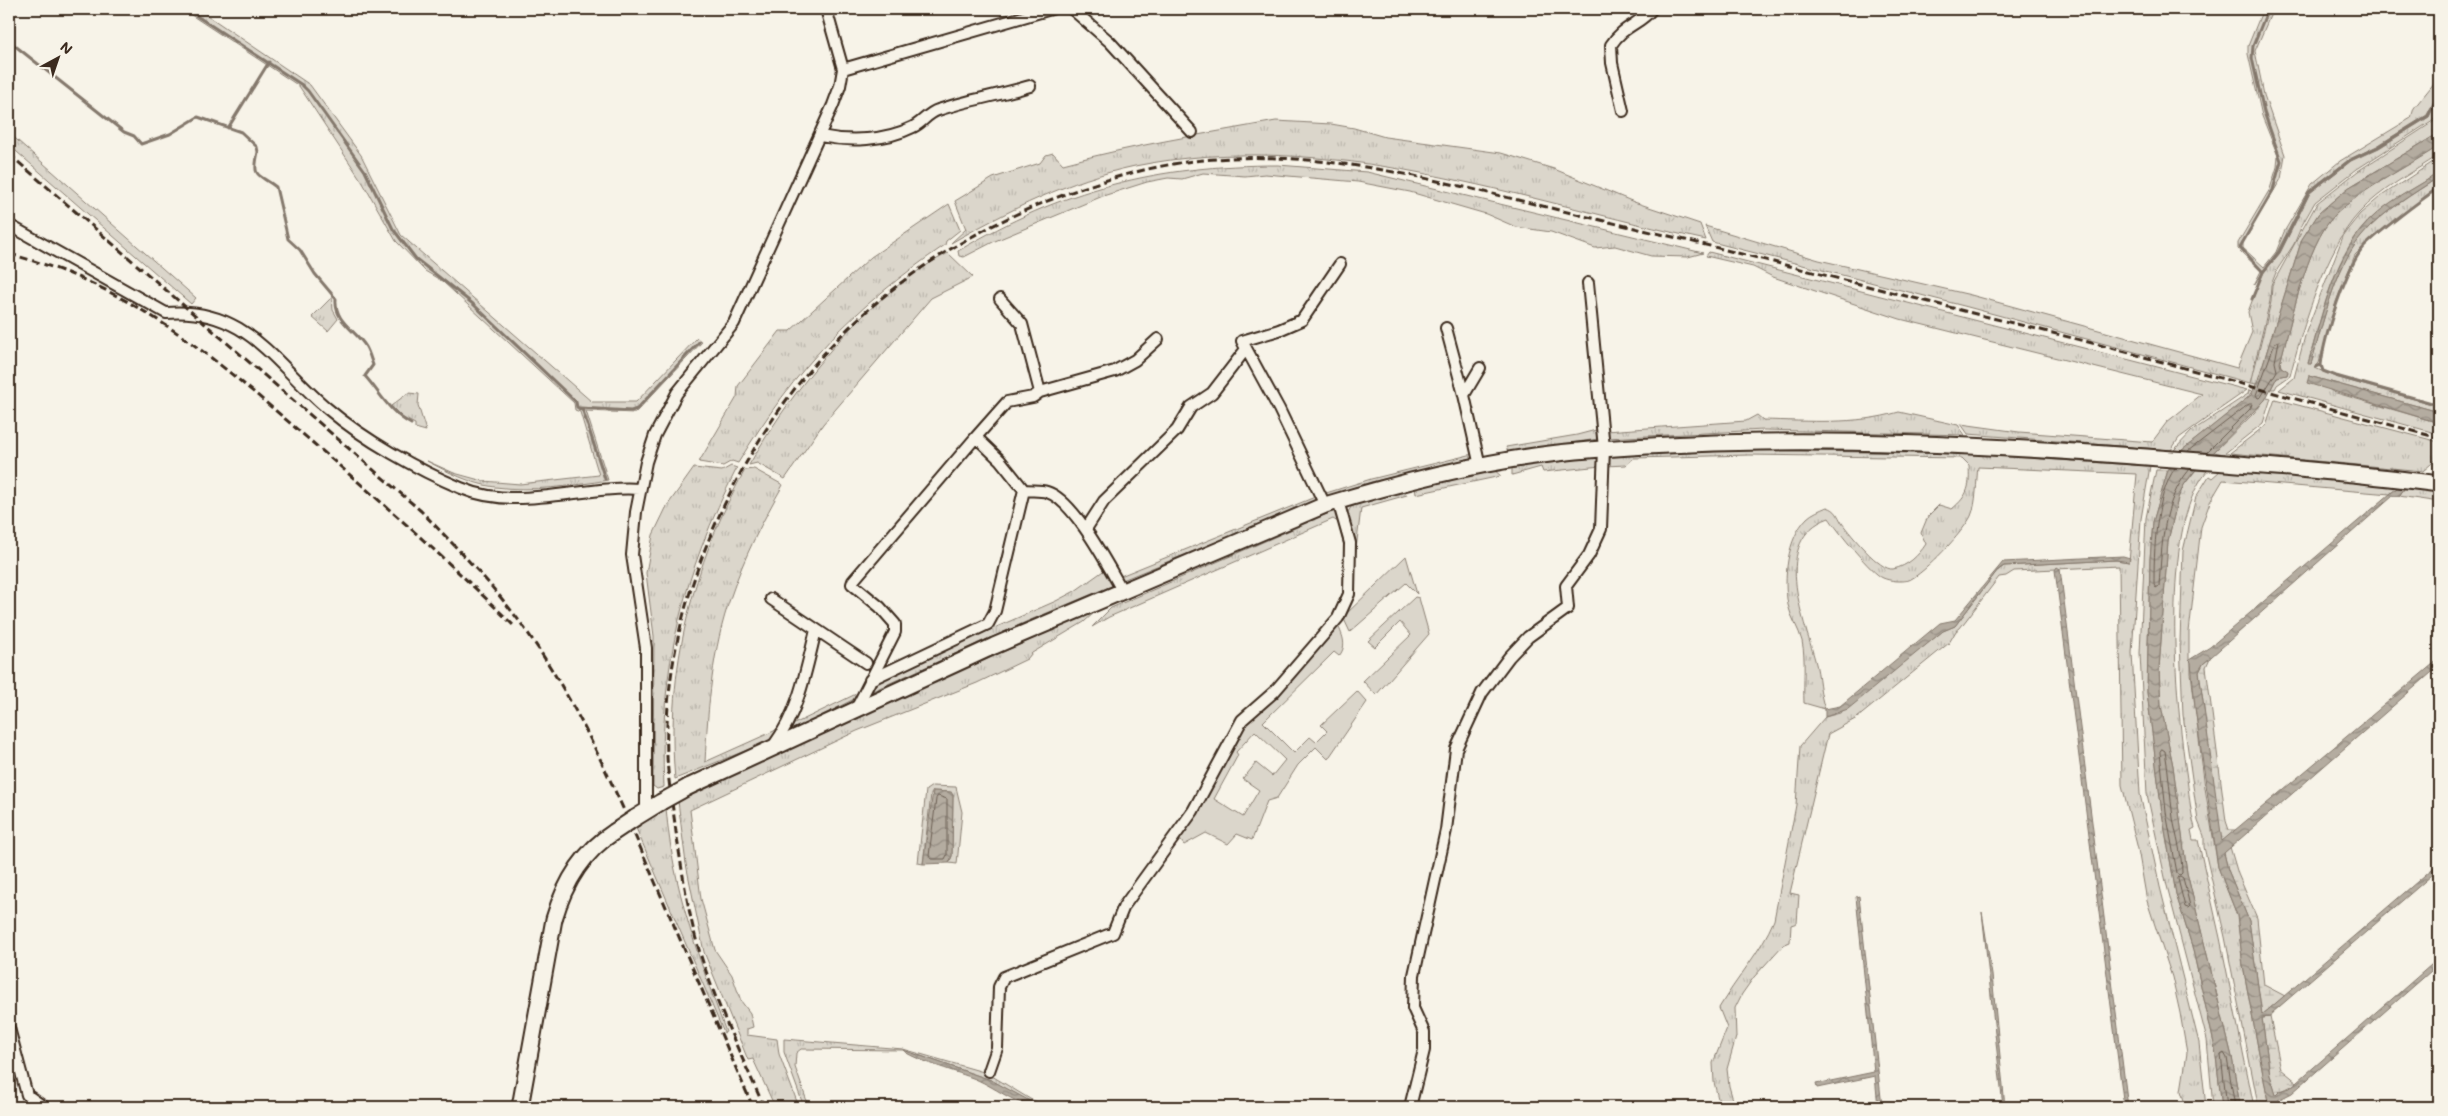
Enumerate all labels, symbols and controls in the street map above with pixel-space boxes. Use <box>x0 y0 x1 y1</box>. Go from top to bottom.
north arrow <box>32 32 82 82</box>
text: N <box>56 37 77 58</box>

